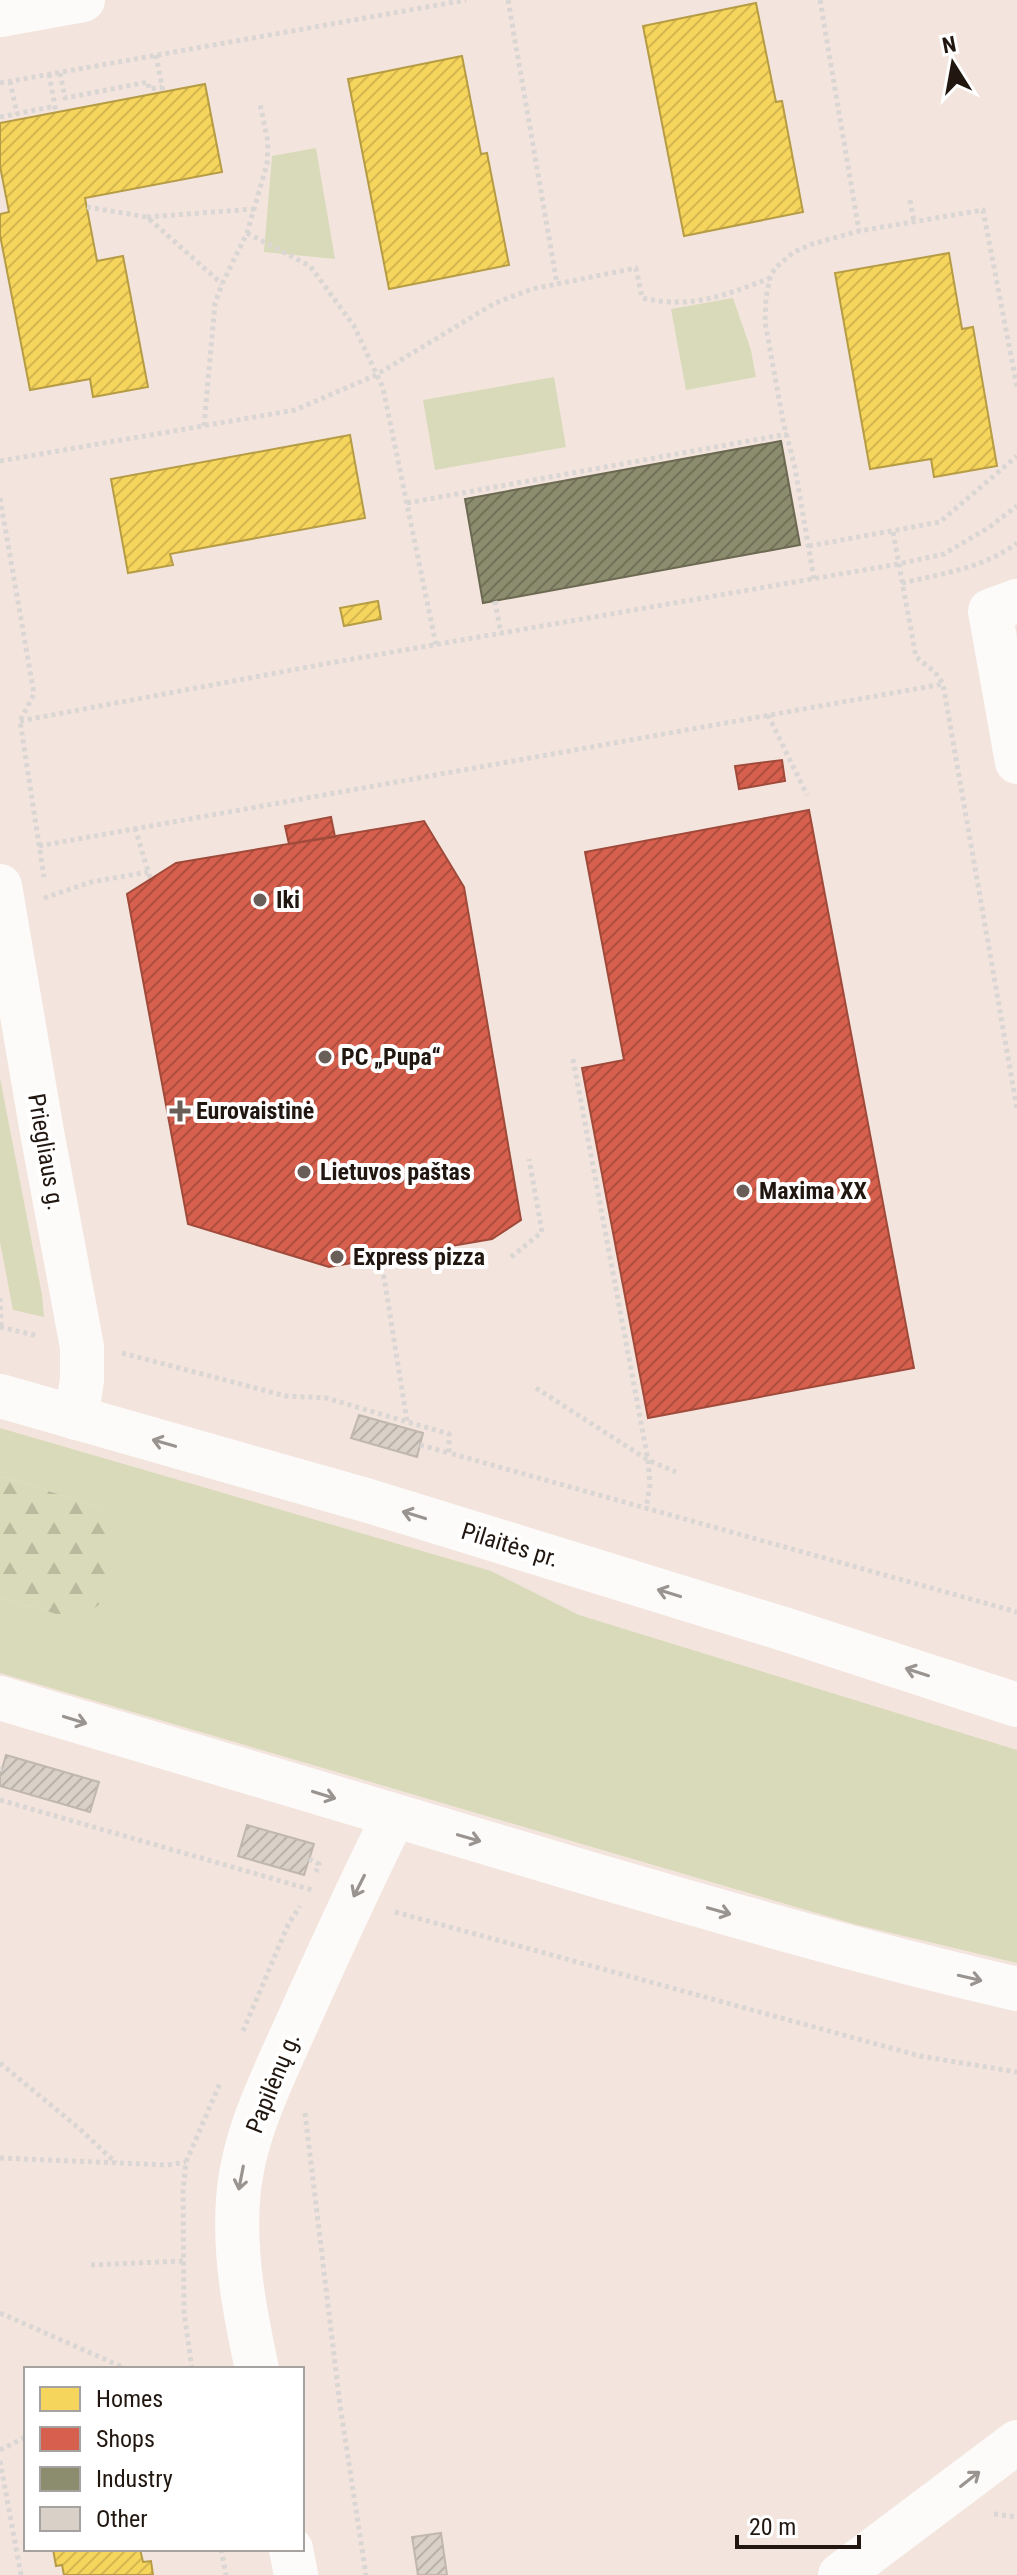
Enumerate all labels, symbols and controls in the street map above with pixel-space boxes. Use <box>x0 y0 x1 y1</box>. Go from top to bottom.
north arrow <box>913 24 993 104</box>
text: N <box>940 31 958 58</box>
place label: Iki <box>276 886 300 914</box>
marker: Iki <box>251 891 269 909</box>
place label: PC „Pupa“ <box>341 1043 441 1071</box>
marker: PC „Pupa“ <box>316 1048 334 1066</box>
street label: Priegliaus g. <box>22 1091 70 1213</box>
place label: Eurovaistinė <box>196 1097 314 1125</box>
marker: Eurovaistinė <box>171 1102 189 1120</box>
place label: Lietuvos paštas <box>320 1158 471 1186</box>
marker: Lietuvos paštas <box>295 1163 313 1181</box>
place label: Maxima XX <box>759 1177 867 1205</box>
marker: Maxima XX <box>734 1182 752 1200</box>
place label: Express pizza <box>353 1243 485 1271</box>
marker: Express pizza <box>328 1248 346 1266</box>
one-way arrow <box>152 1434 178 1449</box>
one-way arrow <box>402 1507 427 1521</box>
street label: Pilaitės pr. <box>458 1517 562 1573</box>
one-way arrow <box>656 1585 682 1600</box>
one-way arrow <box>904 1663 929 1678</box>
one-way arrow <box>61 1713 87 1728</box>
one-way arrow <box>310 1788 336 1803</box>
one-way arrow <box>456 1832 481 1846</box>
one-way arrow <box>350 1873 366 1897</box>
one-way arrow <box>705 1904 731 1919</box>
one-way arrow <box>956 1971 982 1986</box>
street label: Papilėnų g. <box>240 2029 306 2137</box>
one-way arrow <box>233 2165 248 2191</box>
legend <box>24 2367 304 2551</box>
text: Homes <box>96 2385 163 2413</box>
text: Shops <box>96 2425 155 2453</box>
text: Industry <box>96 2465 173 2493</box>
one-way arrow <box>959 2470 980 2487</box>
scale bar <box>737 2499 859 2549</box>
text: Other <box>96 2505 148 2533</box>
text: 20 m <box>749 2513 796 2541</box>

